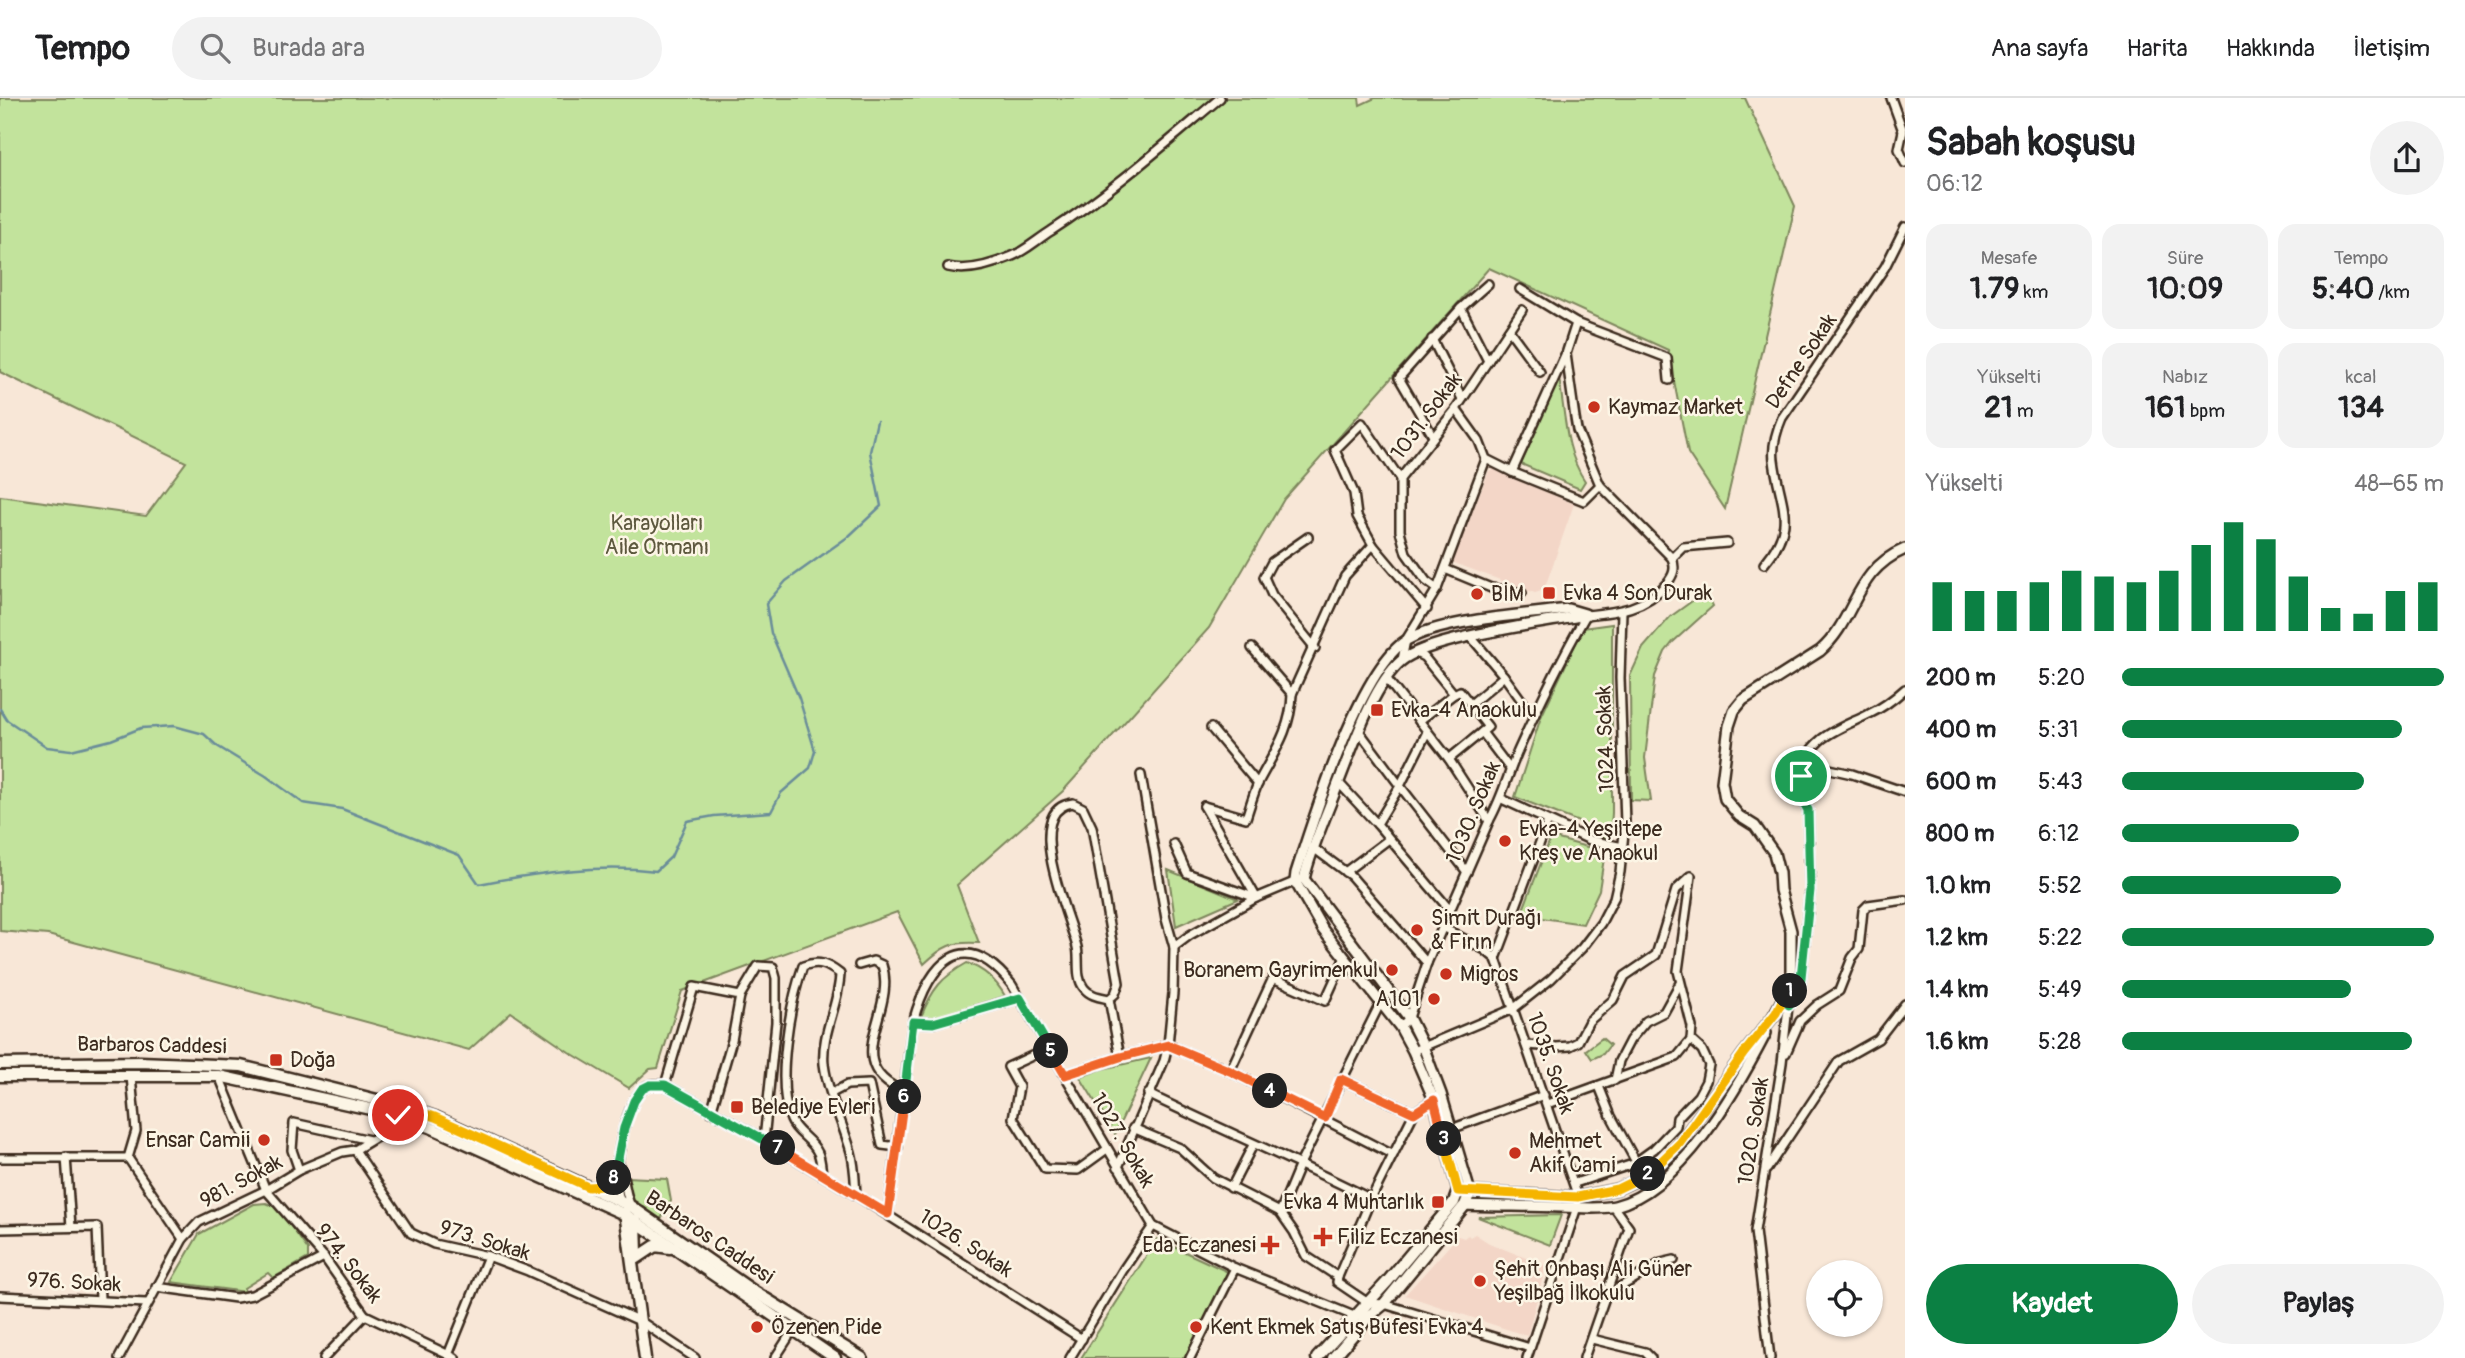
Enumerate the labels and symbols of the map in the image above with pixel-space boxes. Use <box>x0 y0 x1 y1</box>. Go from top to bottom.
street label: Defne Sokak <box>1760 308 1843 414</box>
street label: 1031. Sokak <box>1385 367 1468 465</box>
place label: Kaymaz Market <box>1608 394 1744 421</box>
marker: Kaymaz Market <box>1586 399 1602 415</box>
park label: Karayolları Aile Ormanı <box>605 510 709 561</box>
place label: Evka 4 Son Durak <box>1563 580 1713 607</box>
place label: BİM <box>1491 581 1524 608</box>
marker: Evka 4 Son Durak <box>1541 585 1557 601</box>
marker: BİM <box>1469 586 1485 602</box>
street label: 1024. Sokak <box>1590 685 1621 793</box>
place label: Evka-4 Anaokulu <box>1391 697 1537 724</box>
marker: Evka-4 Anaokulu <box>1369 702 1385 718</box>
pin <box>1771 746 1831 806</box>
street label: 1030. Sokak <box>1440 757 1507 867</box>
place label: Evka-4 Yeşiltepe Kreş ve Anaokul <box>1519 816 1663 867</box>
marker: Evka-4 Yeşiltepe Kreş ve Anaokul <box>1497 833 1513 849</box>
place label: Simit Durağı & Fırın <box>1431 905 1542 956</box>
marker: Simit Durağı & Fırın <box>1409 922 1425 938</box>
place label: Boranem Gayrimenkul <box>1183 957 1378 984</box>
place label: Migros <box>1460 961 1519 988</box>
marker: Boranem Gayrimenkul <box>1384 962 1400 978</box>
marker: Migros <box>1438 966 1454 982</box>
pin: 1 <box>1772 974 1808 1008</box>
place label: A101 <box>1376 986 1420 1013</box>
marker: A101 <box>1426 991 1442 1007</box>
street label: 1035. Sokak <box>1521 1009 1581 1118</box>
street label: Barbaros Caddesi <box>77 1031 227 1060</box>
pin: 5 <box>1034 1034 1068 1068</box>
place label: Doğa <box>290 1047 335 1074</box>
marker: Doğa <box>268 1052 284 1068</box>
pin: 4 <box>1252 1074 1288 1108</box>
street label: 1020. Sokak <box>1732 1075 1775 1187</box>
pin: 6 <box>886 1080 922 1114</box>
pin <box>368 1085 428 1145</box>
street label: 1027. Sokak <box>1085 1088 1161 1193</box>
place label: Belediye Evleri <box>751 1094 876 1121</box>
marker: Belediye Evleri <box>729 1099 745 1115</box>
pin: 3 <box>1426 1122 1462 1156</box>
place label: Ensar Camii <box>145 1127 250 1154</box>
place label: Mehmet Akif Cami <box>1529 1128 1616 1179</box>
pin: 7 <box>760 1130 796 1166</box>
marker: Ensar Camii <box>256 1132 272 1148</box>
marker: Mehmet Akif Cami <box>1507 1145 1523 1161</box>
street label: 981. Sokak <box>195 1148 287 1214</box>
pin: 2 <box>1630 1156 1666 1192</box>
pin: 8 <box>596 1160 632 1196</box>
street label: Barbaros Caddesi <box>640 1184 779 1291</box>
place label: Evka 4 Muhtarlık <box>1283 1189 1424 1216</box>
marker: Evka 4 Muhtarlık <box>1430 1194 1446 1210</box>
street label: 1026. Sokak <box>914 1203 1018 1284</box>
street label: 973. Sokak <box>436 1214 534 1267</box>
street label: 974. Sokak <box>309 1218 388 1309</box>
place label: Filiz Eczanesi <box>1337 1224 1458 1251</box>
marker: Filiz Eczanesi <box>1315 1229 1331 1245</box>
place label: Eda Eczanesi <box>1142 1232 1256 1259</box>
marker: Eda Eczanesi <box>1262 1237 1278 1253</box>
place label: Şehit Onbaşı Ali Güner Yeşilbağ İlkokulu <box>1493 1256 1692 1307</box>
street label: 976. Sokak <box>26 1267 122 1298</box>
marker: Şehit Onbaşı Ali Güner Yeşilbağ İlkokulu <box>1472 1273 1488 1289</box>
place label: Özenen Pide <box>771 1314 882 1341</box>
place label: Kent Ekmek Satış Büfesi Evka 4 <box>1210 1314 1484 1341</box>
marker: Özenen Pide <box>749 1319 765 1335</box>
marker: Kent Ekmek Satış Büfesi Evka 4 <box>1188 1319 1204 1335</box>

